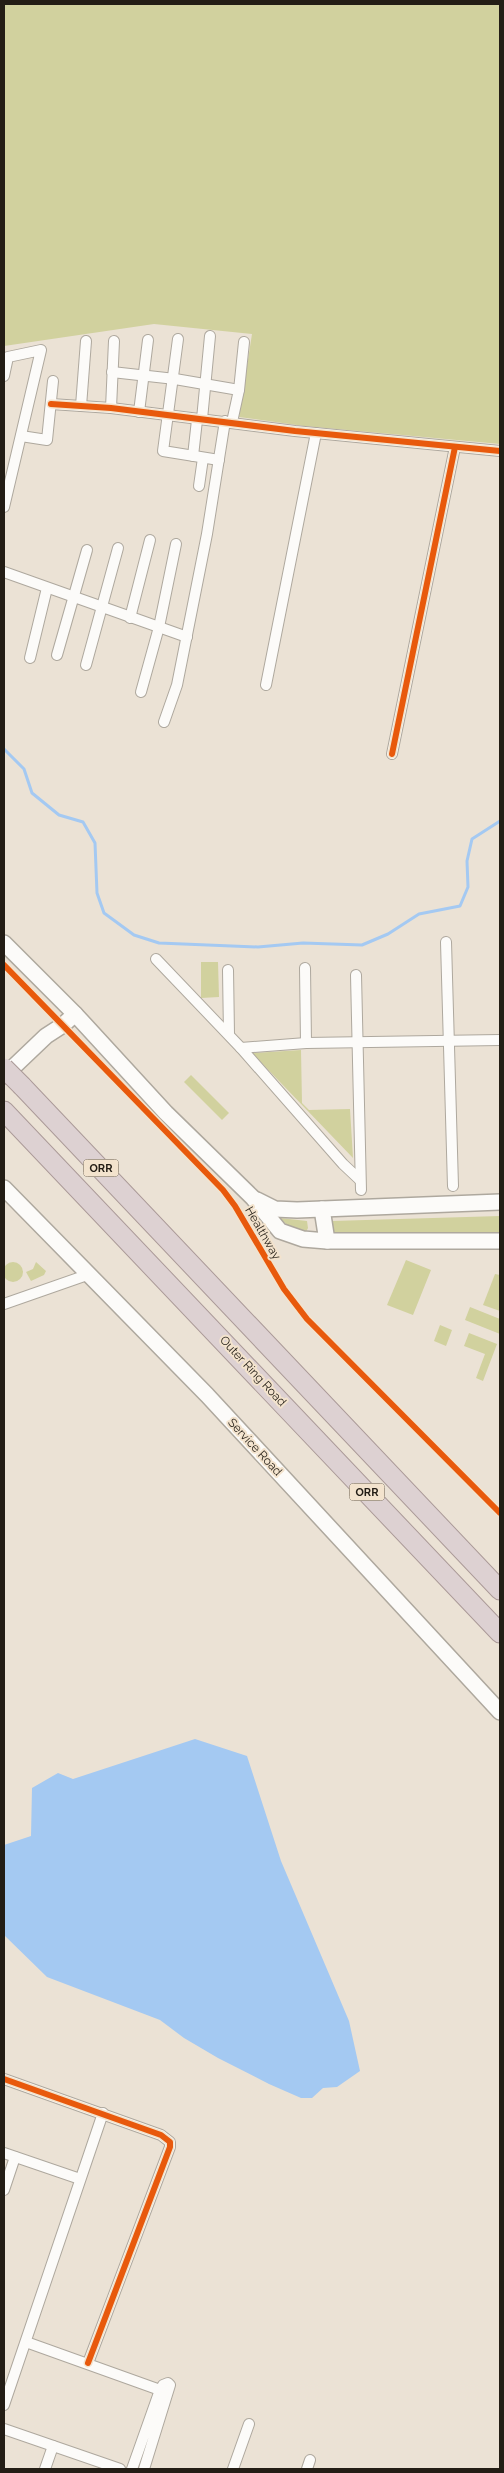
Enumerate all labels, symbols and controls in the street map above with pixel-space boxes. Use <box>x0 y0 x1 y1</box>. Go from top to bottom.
road number: ORR <box>84 1160 118 1176</box>
street label: Healthway <box>242 1204 284 1262</box>
street label: Outer Ring Road <box>217 1333 289 1409</box>
street label: Service Road <box>225 1416 285 1478</box>
road number: ORR <box>350 1484 384 1500</box>

